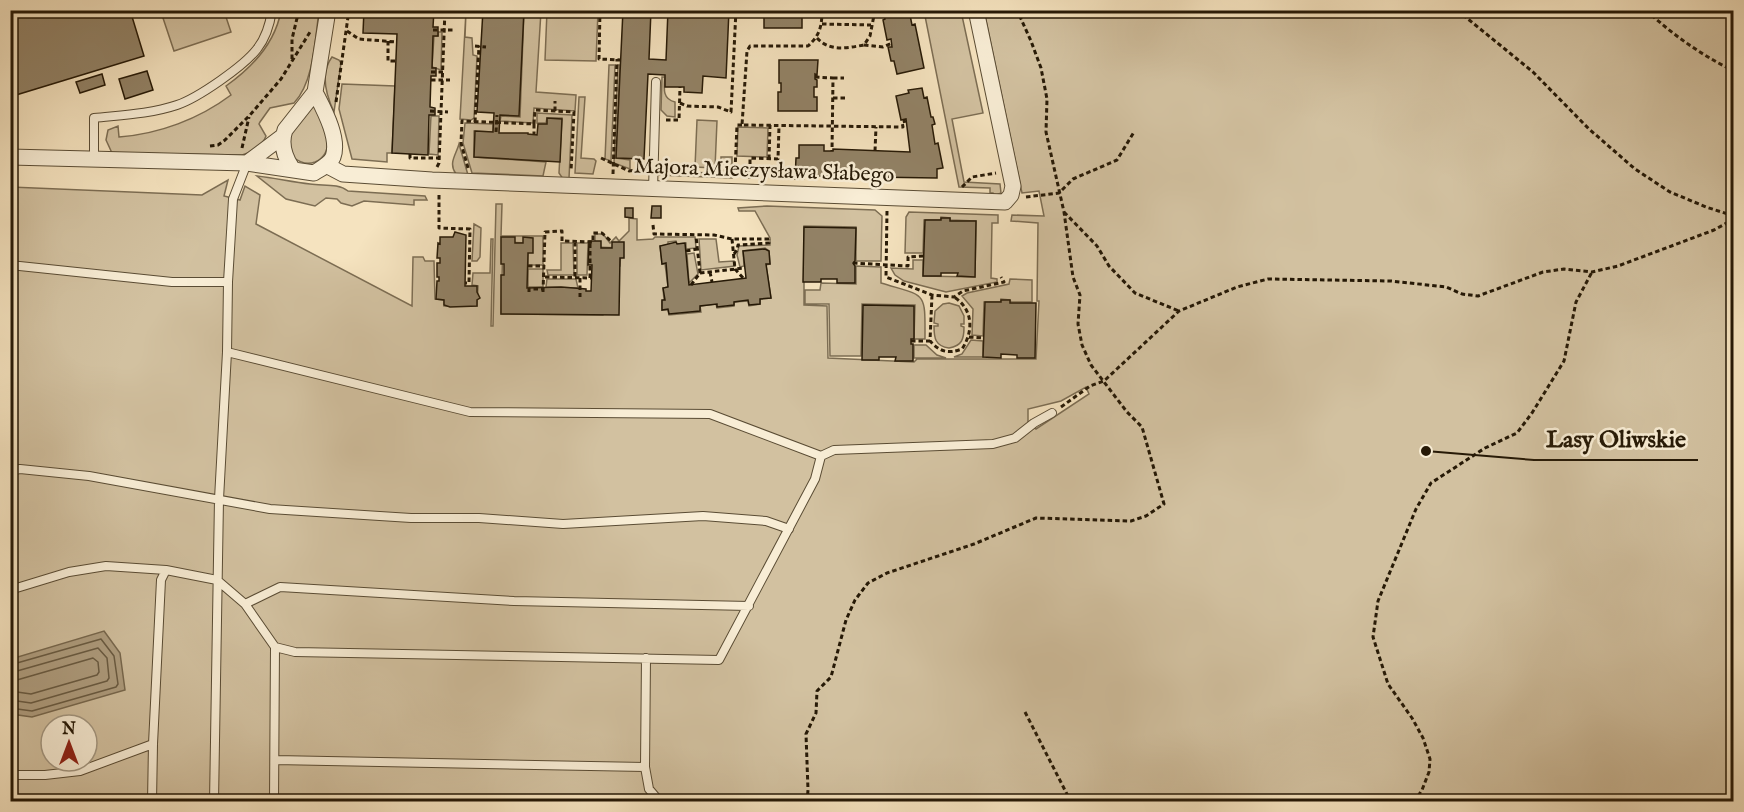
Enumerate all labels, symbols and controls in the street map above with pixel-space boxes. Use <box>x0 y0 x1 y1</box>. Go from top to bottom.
street label: Majora Mieczysława Słabego <box>633 152 895 190</box>
callout: Lasy Oliwskie <box>1534 418 1698 460</box>
text: Lasy Oliwskie <box>1546 425 1686 456</box>
north arrow <box>39 713 99 773</box>
text: N <box>61 720 76 740</box>

